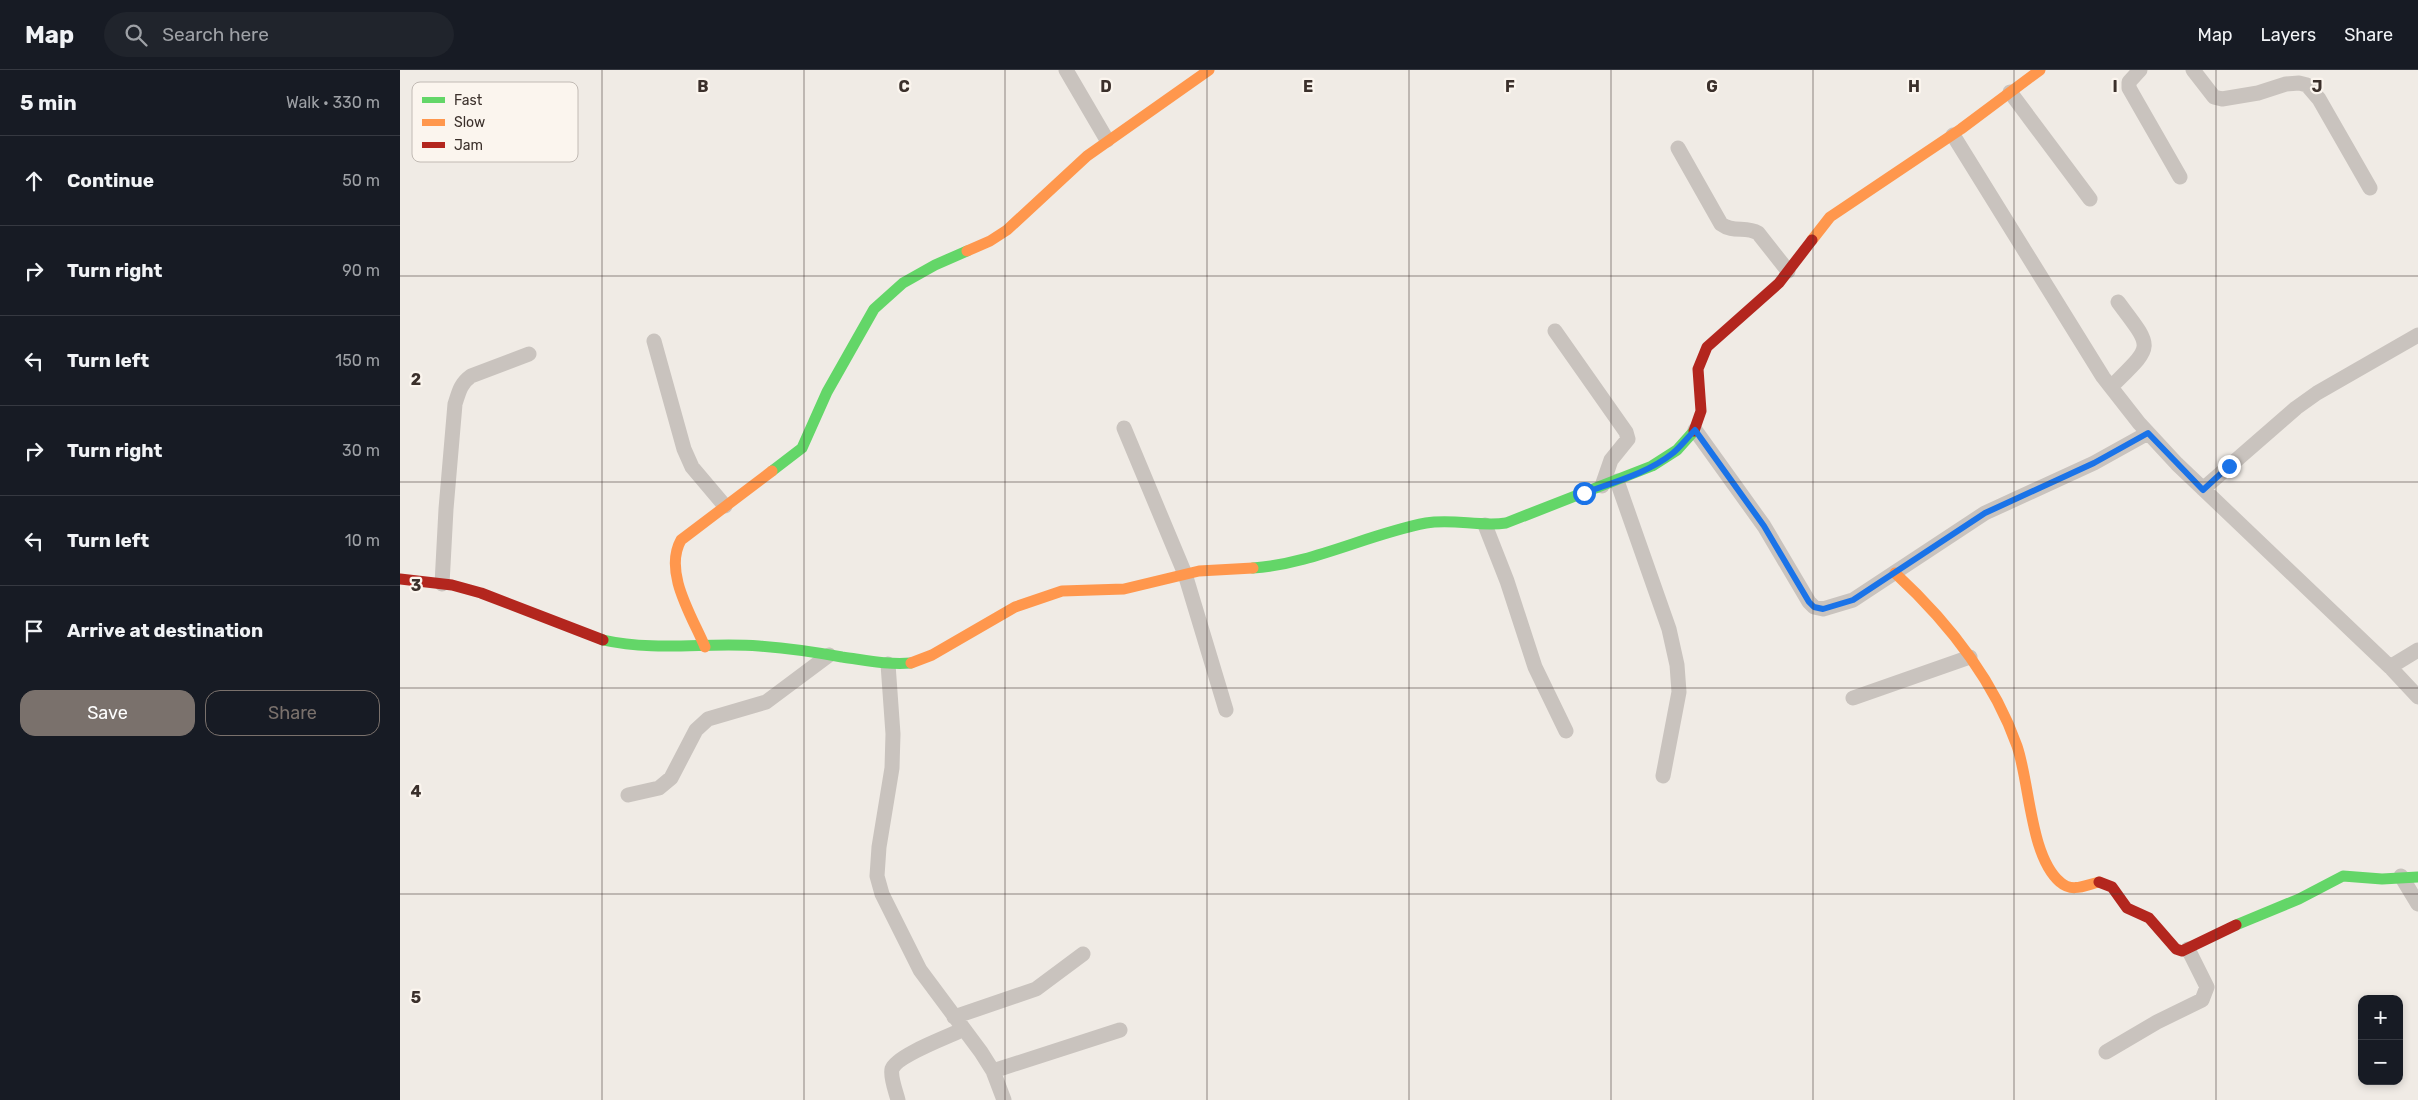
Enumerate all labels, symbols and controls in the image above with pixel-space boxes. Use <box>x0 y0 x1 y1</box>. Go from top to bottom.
search box <box>104 12 454 57</box>
text: Map <box>25 21 74 49</box>
icon: search <box>122 21 150 49</box>
text: Search here <box>162 23 269 46</box>
text: Map <box>2198 24 2233 46</box>
text: Layers <box>2261 24 2316 46</box>
text: Share <box>2344 24 2393 46</box>
text: B <box>697 77 709 96</box>
text: C <box>898 77 910 96</box>
text: D <box>1100 77 1112 96</box>
text: E <box>1303 77 1313 96</box>
text: F <box>1505 77 1515 96</box>
text: G <box>1706 77 1718 96</box>
text: H <box>1908 77 1920 96</box>
text: I <box>2112 77 2118 96</box>
text: J <box>2312 77 2322 96</box>
legend <box>412 82 578 162</box>
text: 5 min <box>20 90 77 115</box>
text: Fast <box>454 92 483 109</box>
text: Walk · 330 m <box>286 93 380 112</box>
text: Slow <box>454 114 485 131</box>
text: Jam <box>454 137 483 154</box>
icon: ahead <box>20 167 48 195</box>
text: Continue <box>67 169 154 192</box>
text: 50 m <box>342 171 380 190</box>
icon: right <box>20 257 48 285</box>
text: Turn right <box>67 259 162 282</box>
text: 90 m <box>342 261 380 280</box>
icon: left <box>20 347 48 375</box>
text: Turn left <box>67 349 149 372</box>
text: 150 m <box>335 351 380 370</box>
text: 2 <box>411 370 421 389</box>
icon: right <box>20 437 48 465</box>
text: Turn right <box>67 439 162 462</box>
text: 30 m <box>342 441 380 460</box>
route end <box>2218 455 2241 478</box>
route start <box>1573 482 1596 505</box>
icon: left <box>20 527 48 555</box>
text: Turn left <box>67 529 149 552</box>
text: 10 m <box>345 531 380 550</box>
text: 3 <box>411 576 421 595</box>
icon: arrive <box>20 617 48 645</box>
text: Arrive at destination <box>67 619 263 642</box>
button: Save <box>20 690 195 736</box>
button: Share <box>205 690 380 736</box>
text: 4 <box>411 782 422 801</box>
text: 5 <box>411 988 421 1007</box>
map controls <box>2358 995 2403 1085</box>
button: + <box>2358 995 2403 1040</box>
button: − <box>2358 1040 2403 1085</box>

